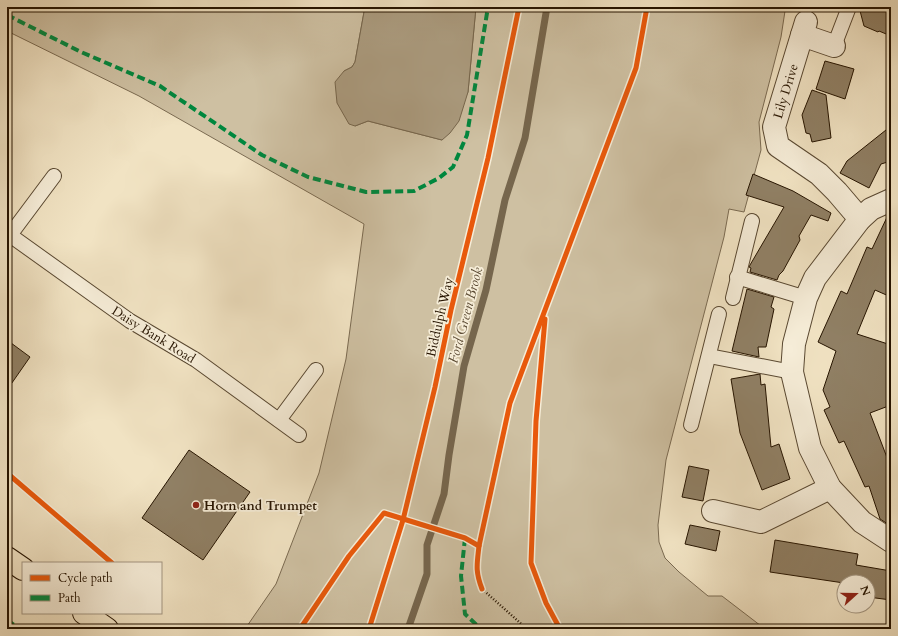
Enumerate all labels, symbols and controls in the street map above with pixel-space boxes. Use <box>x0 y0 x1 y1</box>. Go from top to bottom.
street label: Lily Drive <box>769 61 803 121</box>
water label: Ford Green Brook <box>444 265 487 365</box>
street label: Biddulph Way <box>422 276 458 359</box>
street label: Daisy Bank Road <box>108 302 199 368</box>
place label: Horn and Trumpet <box>204 497 317 515</box>
marker: Horn and Trumpet <box>191 500 201 510</box>
legend <box>22 562 162 614</box>
text: Cycle path <box>58 570 113 586</box>
north arrow <box>836 574 876 614</box>
text: N <box>856 583 874 598</box>
text: Path <box>58 590 81 606</box>

